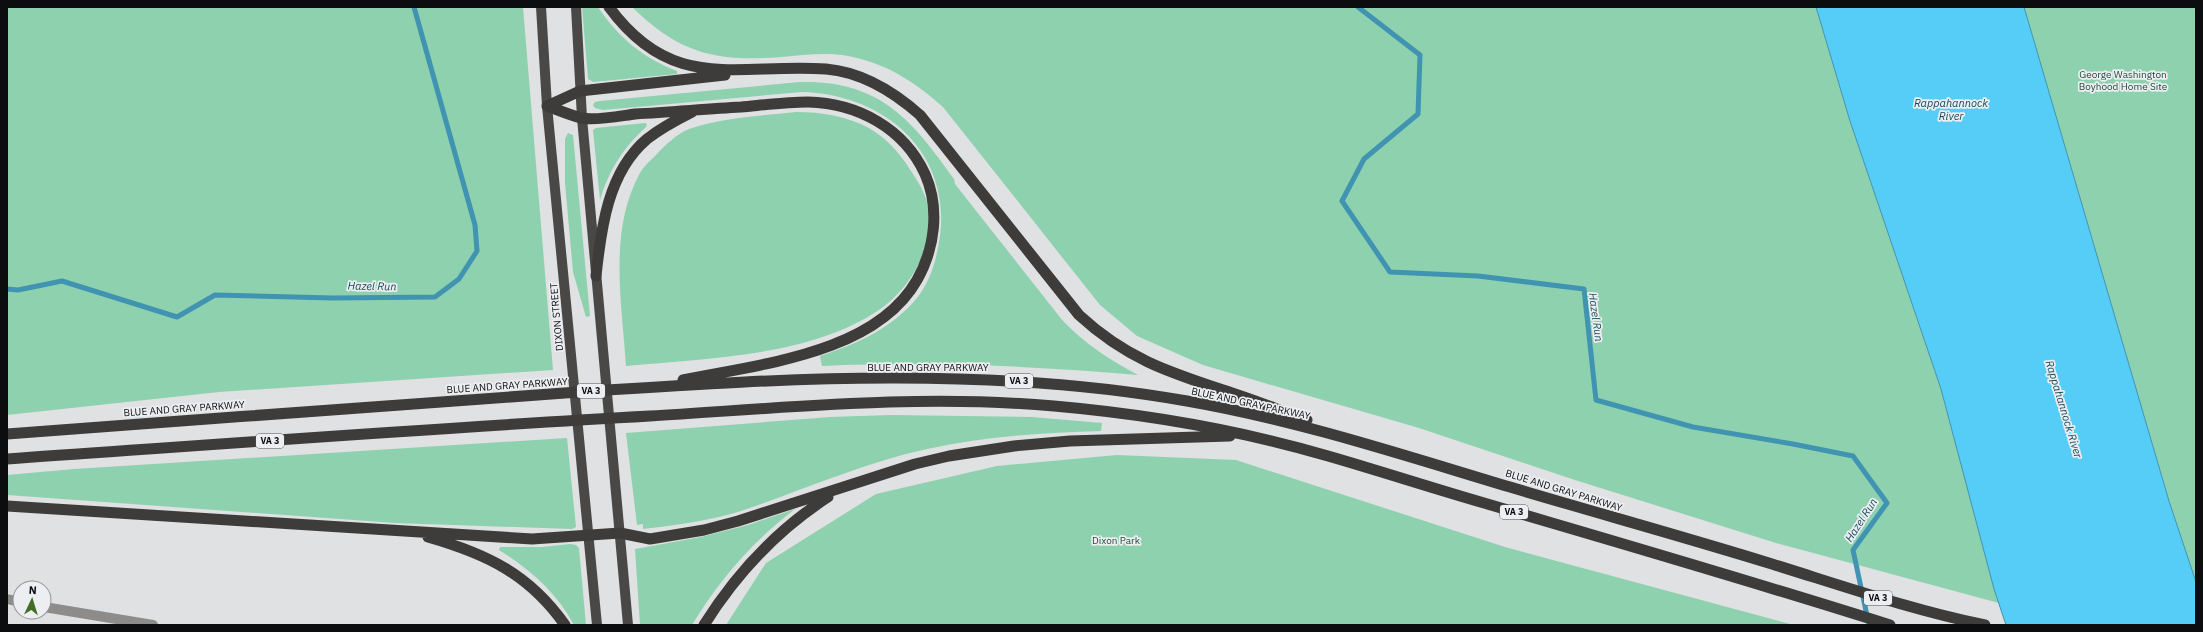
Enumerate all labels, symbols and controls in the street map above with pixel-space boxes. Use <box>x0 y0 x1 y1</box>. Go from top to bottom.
park label: George Washington Boyhood Home Site <box>2079 68 2168 93</box>
water label: Rappahannock River <box>1914 96 1988 123</box>
water label: Hazel Run <box>347 279 397 293</box>
street label: DIXON STREET <box>547 282 566 352</box>
water label: Hazel Run <box>1586 292 1606 342</box>
water label: Rappahannock River <box>2042 358 2086 460</box>
street label: BLUE AND GRAY PARKWAY <box>867 361 989 374</box>
road number: VA 3 <box>1005 374 1033 388</box>
street label: BLUE AND GRAY PARKWAY <box>446 375 568 396</box>
road number: VA 3 <box>577 384 605 398</box>
street label: BLUE AND GRAY PARKWAY <box>1190 384 1312 423</box>
street label: BLUE AND GRAY PARKWAY <box>123 398 245 419</box>
road number: VA 3 <box>256 434 284 448</box>
street label: BLUE AND GRAY PARKWAY <box>1504 466 1624 514</box>
water label: Hazel Run <box>1842 496 1880 544</box>
road number: VA 3 <box>1500 505 1528 519</box>
park label: Dixon Park <box>1092 534 1141 547</box>
north arrow <box>12 580 52 620</box>
text: N <box>28 583 37 597</box>
road number: VA 3 <box>1864 591 1892 605</box>

